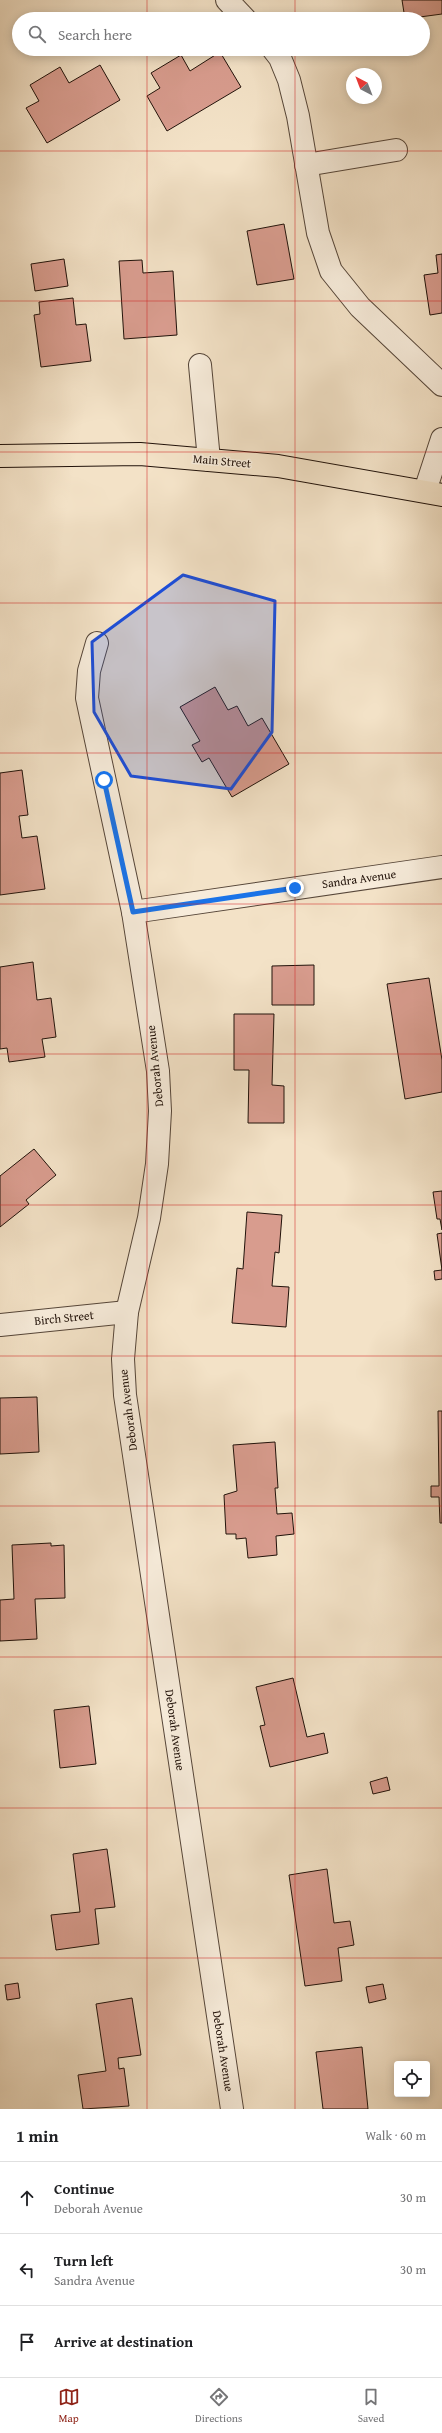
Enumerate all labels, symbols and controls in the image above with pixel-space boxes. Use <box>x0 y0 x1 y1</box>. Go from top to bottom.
search box <box>12 12 430 56</box>
icon: search <box>26 23 48 45</box>
text: Search here <box>58 24 132 45</box>
north arrow <box>346 68 382 104</box>
street label: Main Street <box>192 449 253 472</box>
route start <box>95 771 113 789</box>
street label: Sandra Avenue <box>321 865 397 892</box>
route end <box>286 879 304 897</box>
street label: Deborah Avenue <box>142 1024 167 1108</box>
street label: Birch Street <box>33 1306 95 1329</box>
street label: Deborah Avenue <box>114 1368 141 1452</box>
street label: Deborah Avenue <box>161 1688 190 1772</box>
street label: Deborah Avenue <box>209 2009 238 2093</box>
map controls <box>394 2061 430 2097</box>
button: locate <box>394 2061 430 2097</box>
text: 1 min <box>16 2123 58 2148</box>
text: Walk · 60 m <box>365 2126 426 2145</box>
text: Continue <box>54 2178 115 2199</box>
icon: ahead <box>16 2187 38 2209</box>
text: 30 m <box>400 2188 426 2207</box>
text: Deborah Avenue <box>54 2199 143 2218</box>
text: Turn left <box>54 2250 113 2271</box>
icon: left <box>16 2259 38 2281</box>
text: 30 m <box>400 2260 426 2279</box>
text: Sandra Avenue <box>54 2271 135 2290</box>
icon: arrive <box>16 2331 38 2353</box>
text: Arrive at destination <box>54 2331 193 2352</box>
tab: Map <box>58 2386 80 2426</box>
tab: Directions <box>195 2386 242 2426</box>
tab: Saved <box>358 2386 384 2426</box>

